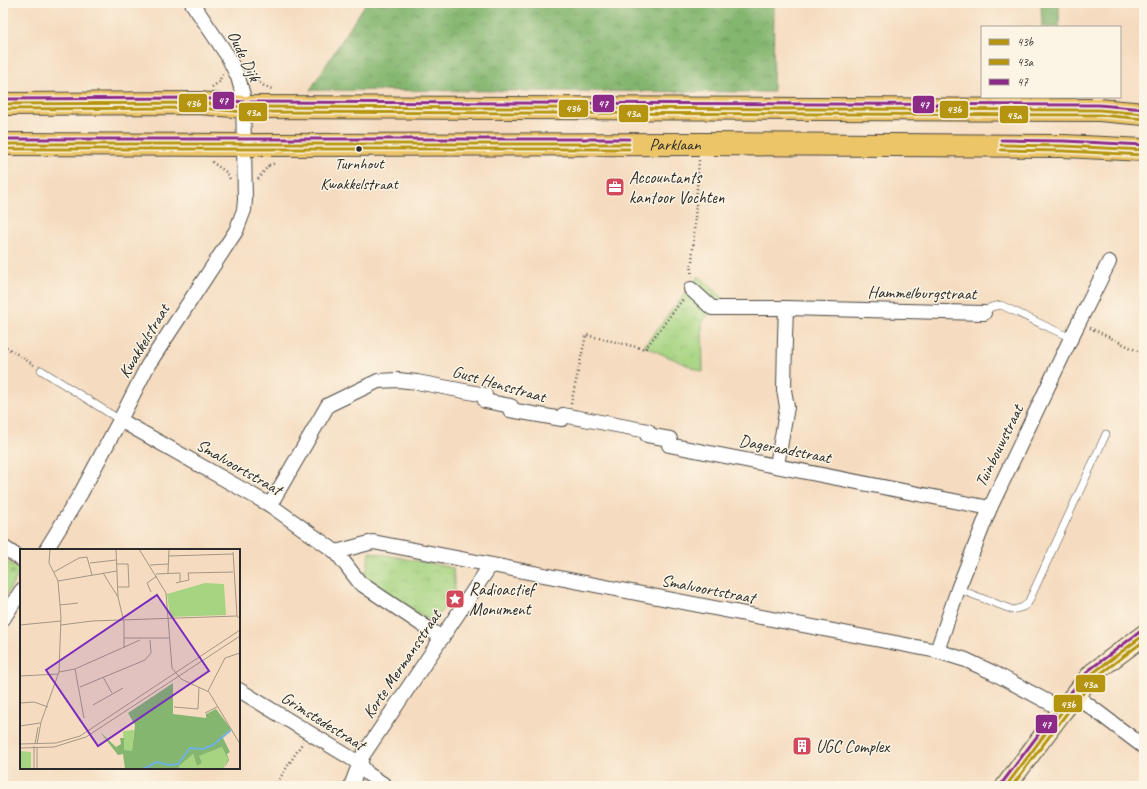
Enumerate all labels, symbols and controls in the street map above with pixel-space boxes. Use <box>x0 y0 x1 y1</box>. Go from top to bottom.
legend <box>981 26 1121 98</box>
street label: Oude Dijk <box>223 27 266 86</box>
text: 43b <box>1017 34 1034 50</box>
text: 43a <box>1017 54 1034 70</box>
text: 47 <box>1017 74 1028 90</box>
line badge: 47 <box>212 91 235 110</box>
line badge: 43b <box>178 93 208 113</box>
text: 47 <box>218 93 229 107</box>
line badge: 47 <box>592 94 615 113</box>
line badge: 47 <box>912 95 935 114</box>
text: 43b <box>186 96 202 110</box>
text: 47 <box>598 96 609 110</box>
text: 47 <box>919 97 930 111</box>
line badge: 43b <box>558 99 589 118</box>
line badge: 43b <box>939 100 969 119</box>
text: 43b <box>566 101 582 115</box>
line badge: 43a <box>238 102 268 122</box>
text: 43b <box>947 102 963 116</box>
line badge: 43a <box>618 104 649 123</box>
text: 43a <box>246 105 261 119</box>
line badge: 43a <box>999 105 1029 124</box>
text: 43a <box>626 106 641 120</box>
text: 43a <box>1007 108 1022 122</box>
street label: Parklaan <box>649 133 702 155</box>
marker: Turnhout Kwakkelstraat <box>354 144 364 154</box>
place label: Turnhout Kwakkelstraat <box>320 154 399 194</box>
place label: Accountants kantoor Vochten <box>629 167 725 208</box>
office icon: Accountants kantoor Vochten <box>604 176 626 198</box>
street label: Hammelburgstraat <box>868 282 979 304</box>
street label: Kwakkelstraat <box>114 298 175 382</box>
street label: Gust Hensstraat <box>450 361 550 408</box>
street label: Tuinbouwstraat <box>970 399 1029 491</box>
street label: Dageraadstraat <box>737 430 835 469</box>
street label: Smalvoortstraat <box>193 434 287 501</box>
inset map <box>20 549 240 769</box>
street label: Smalvoortstraat <box>659 570 759 609</box>
place label: Radioactief Monument <box>469 579 538 620</box>
place icon: Radioactief Monument <box>444 588 466 610</box>
street label: Korte Mermansstraat <box>358 604 447 722</box>
line badge: 43a <box>1075 674 1106 693</box>
text: 43a <box>1083 677 1098 691</box>
street label: Grimstedestraat <box>277 687 371 756</box>
line badge: 43b <box>1053 694 1083 713</box>
text: 43b <box>1061 697 1077 711</box>
line badge: 47 <box>1035 714 1058 734</box>
text: 47 <box>1041 717 1052 731</box>
building icon: UGC Complex <box>791 735 813 757</box>
place label: UGC Complex <box>816 736 890 757</box>

